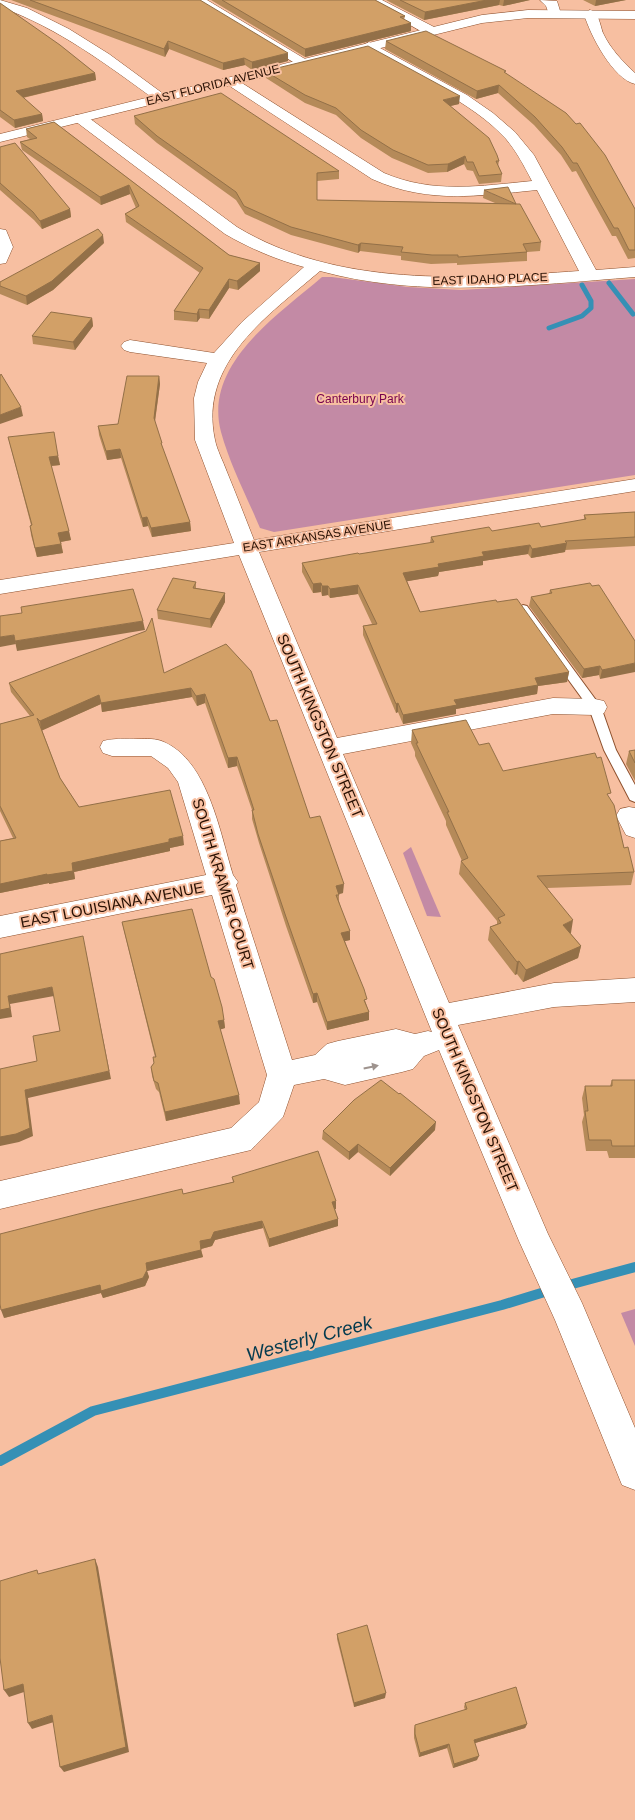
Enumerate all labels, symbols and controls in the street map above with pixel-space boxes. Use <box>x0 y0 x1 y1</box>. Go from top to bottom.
street label: EAST FLORIDA AVENUE <box>145 62 281 108</box>
street label: EAST IDAHO PLACE <box>432 270 548 288</box>
park label: Canterbury Park <box>316 392 405 406</box>
street label: EAST ARKANSAS AVENUE <box>242 517 392 555</box>
street label: SOUTH KINGSTON STREET <box>274 631 367 820</box>
street label: SOUTH KRAMER COURT <box>189 796 258 971</box>
street label: EAST LOUISIANA AVENUE <box>19 878 205 931</box>
street label: SOUTH KINGSTON STREET <box>429 1005 522 1194</box>
one-way arrow <box>364 1062 380 1070</box>
water label: Westerly Creek <box>244 1311 376 1365</box>

